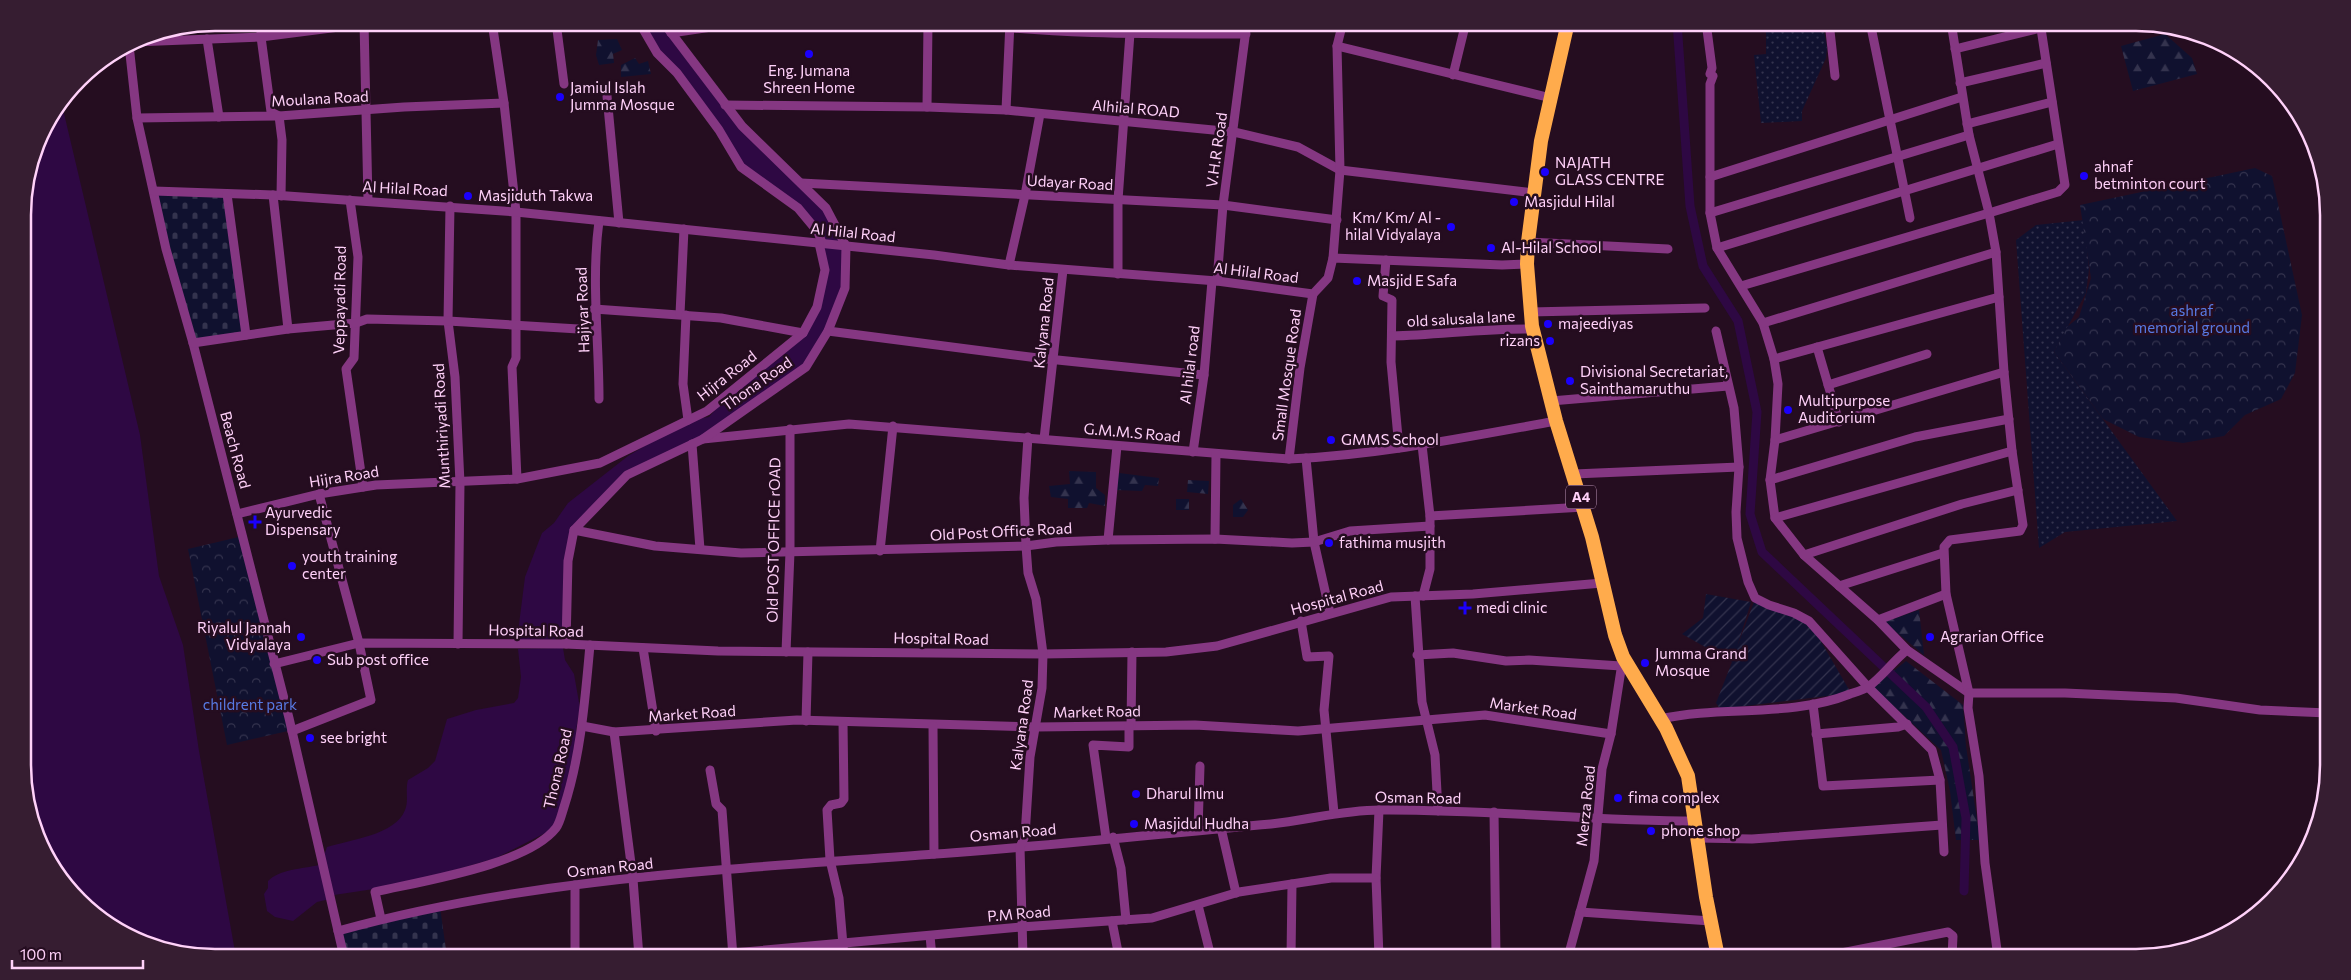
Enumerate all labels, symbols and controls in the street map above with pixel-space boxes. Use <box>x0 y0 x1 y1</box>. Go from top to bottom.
marker: Eng. Jumana Shreen Home <box>803 48 815 60</box>
place label: Eng. Jumana Shreen Home <box>763 61 855 96</box>
place label: Jamiul Islah Jumma Mosque <box>570 78 675 113</box>
street label: Moulana Road <box>271 86 369 110</box>
marker: Jamiul Islah Jumma Mosque <box>554 91 566 103</box>
street label: Alhilal ROAD <box>1091 95 1181 121</box>
street label: V.H.R Road <box>1202 111 1230 189</box>
place label: NAJATH GLASS CENTRE <box>1555 153 1665 188</box>
place label: ahnaf betminton court <box>2094 157 2206 192</box>
marker: NAJATH GLASS CENTRE <box>1539 166 1551 178</box>
marker: ahnaf betminton court <box>2078 170 2090 182</box>
street label: Udayar Road <box>1026 171 1114 193</box>
street label: Al Hilal Road <box>362 177 448 199</box>
place label: Masjiduth Takwa <box>478 186 593 204</box>
marker: Masjiduth Takwa <box>462 190 474 202</box>
place label: Masjidul Hilal <box>1524 192 1615 210</box>
marker: Masjidul Hilal <box>1508 196 1520 208</box>
place label: Km/ Km/ Al - hilal Vidyalaya <box>1345 208 1441 243</box>
street label: Al Hilal Road <box>810 219 897 245</box>
marker: Km/ Km/ Al - hilal Vidyalaya <box>1445 221 1457 233</box>
place label: Al-Hilal School <box>1501 238 1601 256</box>
marker: Al-Hilal School <box>1485 242 1497 254</box>
street label: Veppayadi Road <box>329 246 349 354</box>
street label: Al Hilal Road <box>1213 258 1300 286</box>
street label: Hajiyar Road <box>572 267 592 353</box>
place label: Masjid E Safa <box>1367 271 1457 289</box>
marker: Masjid E Safa <box>1351 275 1363 287</box>
street label: Kalyana Road <box>1029 276 1057 369</box>
park label: ashraf memorial ground <box>2134 301 2250 336</box>
street label: old salusala lane <box>1406 306 1516 330</box>
street label: Small Mosque Road <box>1268 308 1304 442</box>
place label: majeediyas <box>1558 314 1634 332</box>
marker: majeediyas <box>1542 318 1554 330</box>
street label: Al hilal road <box>1175 325 1203 405</box>
place label: rizans <box>1499 331 1540 349</box>
marker: rizans <box>1544 335 1556 347</box>
street label: Hijra Road <box>693 346 760 404</box>
street label: Thona Road <box>718 352 795 414</box>
place label: Divisional Secretariat, Sainthamaruthu <box>1580 362 1728 397</box>
street label: Munthiriyadi Road <box>429 363 453 489</box>
marker: Divisional Secretariat, Sainthamaruthu <box>1564 375 1576 387</box>
place label: Multipurpose Auditorium <box>1798 391 1890 426</box>
marker: Multipurpose Auditorium <box>1782 404 1794 416</box>
street label: Beach Road <box>217 409 255 490</box>
street label: G.M.M.S Road <box>1083 419 1181 445</box>
place label: GMMS School <box>1341 430 1439 448</box>
marker: GMMS School <box>1325 434 1337 446</box>
street label: Old POST OFFICE rOAD <box>763 457 783 623</box>
street label: Hijra Road <box>308 462 380 490</box>
road number: A4 <box>1566 486 1596 508</box>
place label: Ayurvedic Dispensary <box>265 503 341 538</box>
marker: Ayurvedic Dispensary <box>249 516 261 528</box>
street label: Old Post Office Road <box>929 518 1072 544</box>
place label: fathima musjith <box>1339 533 1446 551</box>
marker: fathima musjith <box>1323 537 1335 549</box>
place label: youth training center <box>302 547 397 582</box>
marker: youth training center <box>286 560 298 572</box>
street label: Hospital Road <box>1288 576 1385 618</box>
place label: medi clinic <box>1476 598 1547 616</box>
marker: medi clinic <box>1458 601 1472 615</box>
place label: Riyalul Jannah Vidyalaya <box>197 618 291 653</box>
street label: Hospital Road <box>488 620 584 640</box>
place label: Agrarian Office <box>1940 627 2044 645</box>
street label: Hospital Road <box>893 628 989 648</box>
marker: Riyalul Jannah Vidyalaya <box>295 631 307 643</box>
marker: Agrarian Office <box>1924 631 1936 643</box>
place label: Jumma Grand Mosque <box>1655 644 1747 679</box>
place label: Sub post office <box>327 650 429 668</box>
marker: Sub post office <box>311 654 323 666</box>
marker: Jumma Grand Mosque <box>1639 657 1651 669</box>
street label: Kalyana Road <box>1006 678 1036 771</box>
street label: Market Road <box>1488 693 1578 723</box>
park label: childrent park <box>203 695 297 713</box>
street label: Market Road <box>648 701 736 725</box>
street label: Market Road <box>1053 701 1141 721</box>
street label: Thona Road <box>539 727 575 811</box>
place label: see bright <box>320 728 387 746</box>
marker: see bright <box>304 732 316 744</box>
street label: Merza Road <box>1572 764 1598 847</box>
place label: Dharul Ilmu <box>1146 784 1224 802</box>
street label: Osman Road <box>1375 787 1461 807</box>
marker: Dharul Ilmu <box>1130 788 1142 800</box>
place label: fima complex <box>1628 788 1720 806</box>
marker: fima complex <box>1612 792 1624 804</box>
place label: Masjidul Hudha <box>1144 814 1249 832</box>
marker: Masjidul Hudha <box>1128 818 1140 830</box>
street label: Osman Road <box>969 819 1057 845</box>
place label: phone shop <box>1661 821 1740 839</box>
marker: phone shop <box>1645 825 1657 837</box>
street label: Osman Road <box>566 854 654 880</box>
street label: P.M Road <box>986 901 1051 925</box>
scale bar <box>12 938 144 970</box>
text: 100 m <box>20 945 62 963</box>

